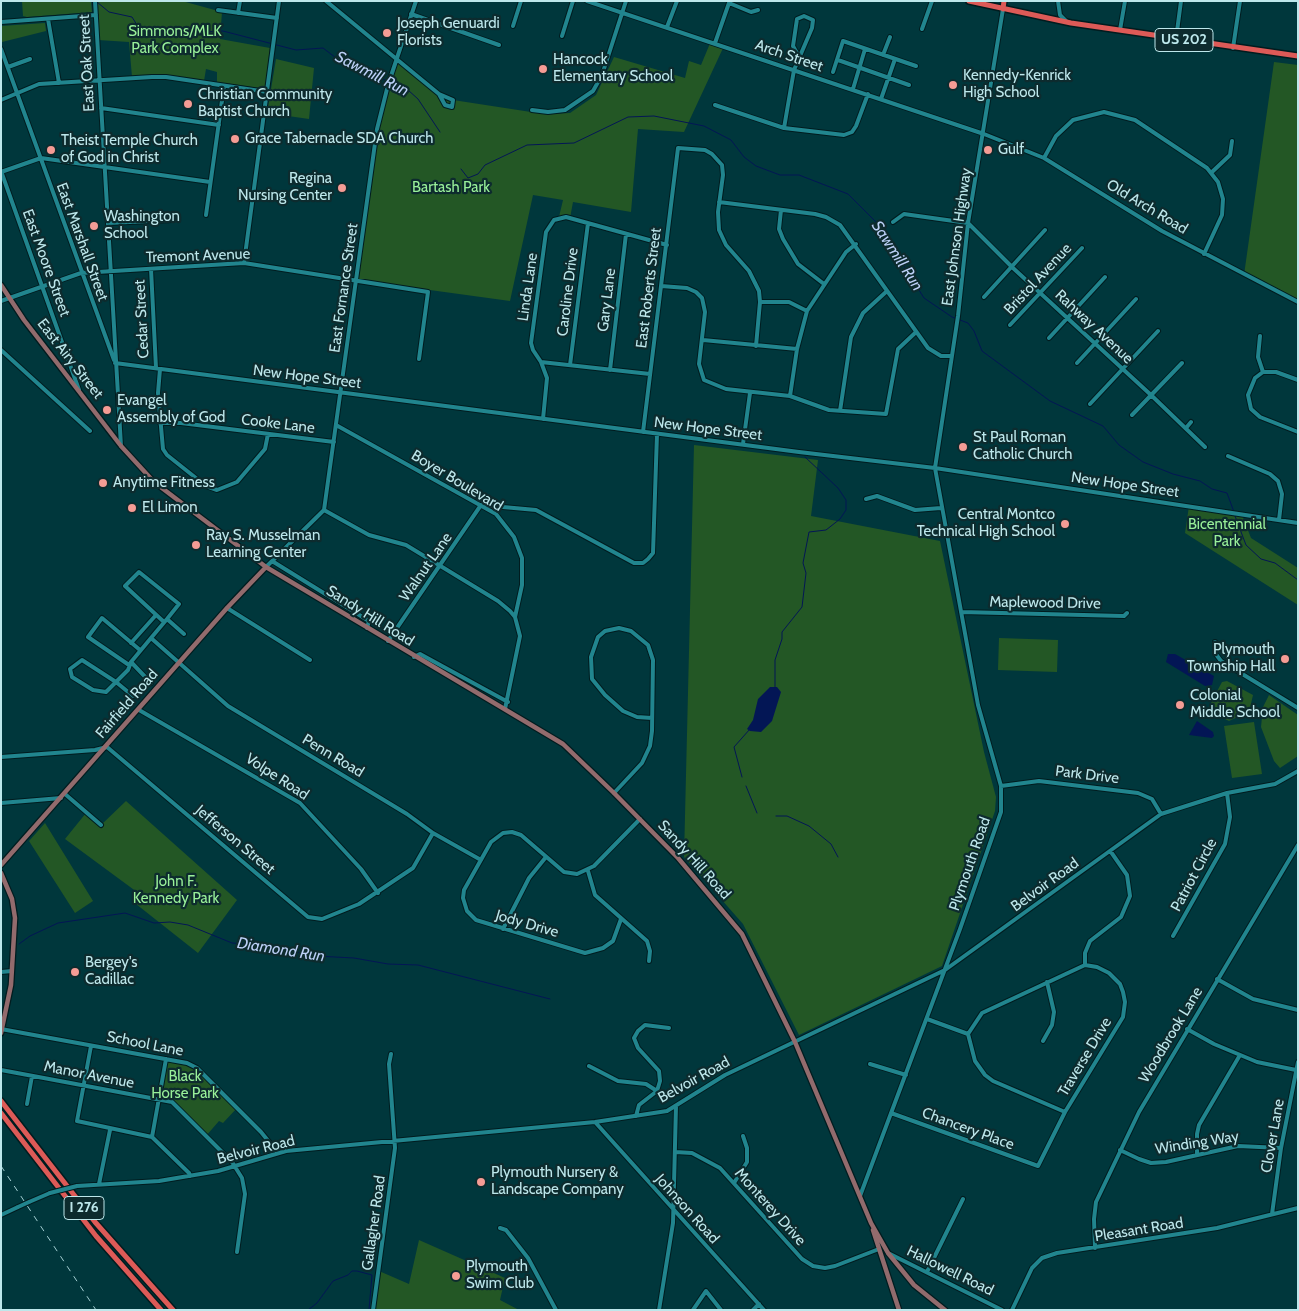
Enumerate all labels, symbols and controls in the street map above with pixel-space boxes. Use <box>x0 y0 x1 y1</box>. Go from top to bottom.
street label: East Oak Street <box>75 14 99 112</box>
place label: Joseph Genuardi Florists <box>397 15 500 50</box>
park label: Simmons/MLK Park Complex <box>128 23 222 58</box>
marker: Joseph Genuardi Florists <box>381 27 393 39</box>
road number: US 202 <box>1155 28 1213 52</box>
street label: Arch Street <box>753 36 825 76</box>
water label: Sawmill Run <box>332 47 412 101</box>
place label: Hancock Elementary School <box>553 51 673 86</box>
marker: Hancock Elementary School <box>537 63 549 75</box>
place label: Kennedy-Kenrick High School <box>963 67 1071 102</box>
marker: Kennedy-Kenrick High School <box>947 79 959 91</box>
place label: Christian Community Baptist Church <box>198 86 332 121</box>
marker: Christian Community Baptist Church <box>182 98 194 110</box>
place label: Grace Tabernacle SDA Church <box>245 130 433 148</box>
place label: Theist Temple Church of God in Christ <box>61 132 198 167</box>
marker: Grace Tabernacle SDA Church <box>229 133 241 145</box>
place label: Gulf <box>998 141 1024 159</box>
marker: Theist Temple Church of God in Christ <box>45 144 57 156</box>
marker: Gulf <box>982 144 994 156</box>
street label: East Johnson Highway <box>938 167 976 307</box>
place label: Regina Nursing Center <box>238 170 332 205</box>
street label: Old Arch Road <box>1103 176 1191 238</box>
park label: Bartash Park <box>412 179 490 197</box>
street label: East Marshall Street <box>52 180 112 304</box>
marker: Regina Nursing Center <box>336 182 348 194</box>
street label: East Moore Street <box>18 207 74 319</box>
place label: Washington School <box>104 208 180 243</box>
water label: Sawmill Run <box>867 217 927 295</box>
marker: Washington School <box>88 220 100 232</box>
street label: East Fornance Street <box>326 222 362 354</box>
street label: East Roberts Street <box>633 227 665 349</box>
street label: Bristol Avenue <box>1000 240 1076 318</box>
street label: Tremont Avenue <box>145 245 251 267</box>
street label: Caroline Drive <box>554 247 582 337</box>
street label: Linda Lane <box>514 252 542 322</box>
street label: Gary Lane <box>594 267 620 333</box>
street label: Cedar Street <box>131 279 153 359</box>
street label: Rahway Avenue <box>1051 286 1137 368</box>
street label: East Airy Street <box>33 315 107 403</box>
street label: New Hope Street <box>252 361 362 393</box>
place label: Evangel Assembly of God <box>117 392 225 427</box>
marker: Evangel Assembly of God <box>101 404 113 416</box>
street label: Cooke Lane <box>240 411 316 437</box>
street label: New Hope Street <box>653 413 763 445</box>
place label: St Paul Roman Catholic Church <box>973 429 1072 464</box>
marker: St Paul Roman Catholic Church <box>957 441 969 453</box>
street label: Boyer Boulevard <box>408 447 506 515</box>
street label: New Hope Street <box>1070 469 1180 501</box>
place label: Anytime Fitness <box>113 474 215 492</box>
marker: Anytime Fitness <box>97 477 109 489</box>
place label: El Limon <box>142 499 198 517</box>
marker: El Limon <box>126 502 138 514</box>
place label: Central Montco Technical High School <box>917 506 1055 541</box>
park label: Bicentennial Park <box>1188 516 1266 551</box>
marker: Central Montco Technical High School <box>1059 518 1071 530</box>
place label: Ray S. Musselman Learning Center <box>206 527 320 562</box>
street label: Walnut Lane <box>396 529 456 605</box>
marker: Ray S. Musselman Learning Center <box>190 539 202 551</box>
street label: Sandy Hill Road <box>323 582 417 650</box>
street label: Maplewood Drive <box>989 593 1101 613</box>
place label: Plymouth Township Hall <box>1187 641 1275 676</box>
marker: Plymouth Township Hall <box>1279 653 1291 665</box>
street label: Fairfield Road <box>92 666 162 742</box>
place label: Colonial Middle School <box>1190 687 1280 722</box>
marker: Colonial Middle School <box>1174 699 1186 711</box>
street label: Penn Road <box>299 731 367 781</box>
street label: Volpe Road <box>242 750 312 804</box>
street label: Park Drive <box>1054 762 1120 788</box>
street label: Jefferson Street <box>192 802 278 878</box>
street label: Plymouth Road <box>946 815 994 913</box>
street label: Sandy Hill Road <box>654 817 734 903</box>
street label: Patriot Circle <box>1167 835 1221 915</box>
street label: Belvoir Road <box>1008 854 1082 916</box>
park label: John F. Kennedy Park <box>133 873 219 908</box>
street label: Jody Drive <box>493 906 561 942</box>
water label: Diamond Run <box>236 934 326 966</box>
place label: Bergey's Cadillac <box>85 954 138 989</box>
marker: Bergey's Cadillac <box>69 966 81 978</box>
street label: Woodbrook Lane <box>1135 984 1207 1086</box>
street label: Traverse Drive <box>1054 1014 1116 1100</box>
street label: School Lane <box>105 1028 185 1060</box>
street label: Belvoir Road <box>655 1053 733 1107</box>
street label: Manor Avenue <box>42 1057 136 1093</box>
park label: Black Horse Park <box>151 1068 219 1103</box>
street label: Clover Lane <box>1258 1098 1288 1174</box>
street label: Chancery Place <box>920 1104 1016 1154</box>
street label: Winding Way <box>1154 1128 1240 1158</box>
street label: Belvoir Road <box>215 1132 297 1168</box>
place label: Plymouth Nursery & Landscape Company <box>491 1164 624 1199</box>
street label: Monterey Drive <box>731 1165 809 1249</box>
street label: Johnson Road <box>651 1171 723 1247</box>
street label: Gallagher Road <box>358 1174 390 1272</box>
marker: Plymouth Nursery & Landscape Company <box>475 1176 487 1188</box>
road number: I 276 <box>64 1196 104 1220</box>
street label: Pleasant Road <box>1093 1214 1185 1246</box>
street label: Hallowell Road <box>904 1242 996 1300</box>
place label: Plymouth Swim Club <box>466 1258 534 1293</box>
marker: Plymouth Swim Club <box>450 1270 462 1282</box>

